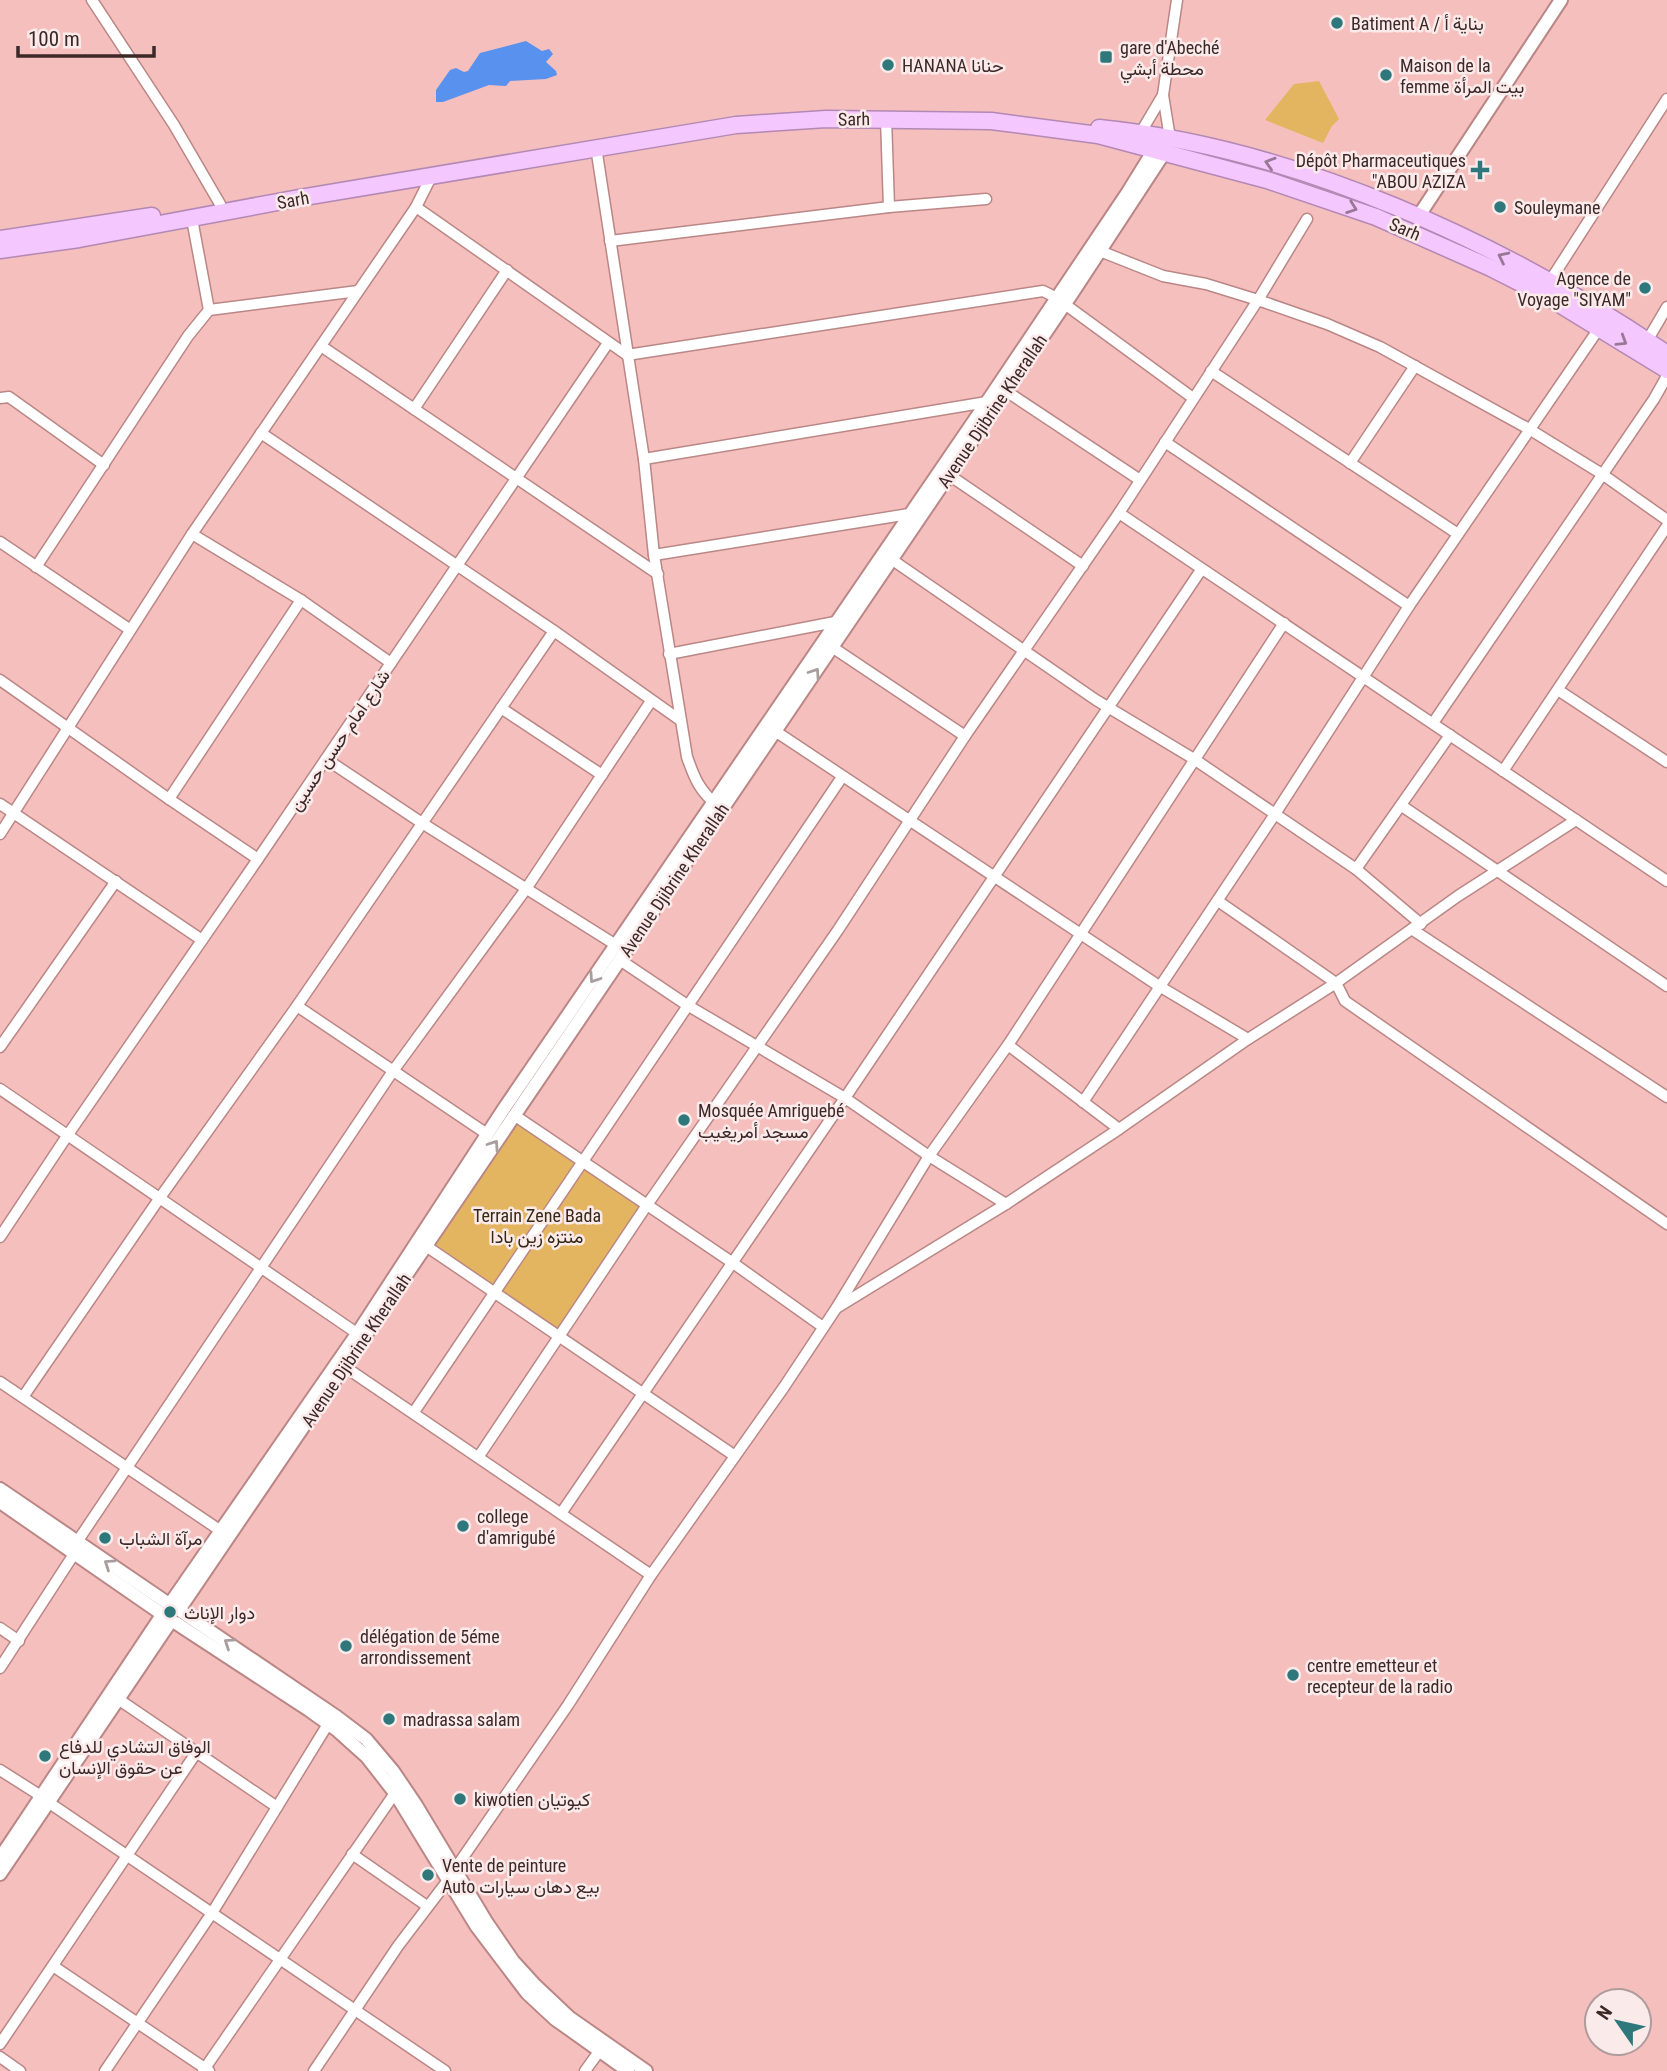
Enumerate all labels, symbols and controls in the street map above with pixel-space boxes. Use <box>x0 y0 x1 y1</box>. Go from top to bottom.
place label: Batiment A / بناية أ <box>1351 13 1484 34</box>
scale bar <box>18 14 154 58</box>
marker: Batiment A / بناية أ <box>1329 15 1345 31</box>
text: 100 m <box>28 27 80 51</box>
place label: gare d'Abeché محطة أبشي <box>1120 37 1220 84</box>
marker: gare d'Abeché محطة أبشي <box>1098 49 1114 65</box>
place label: HANANA حنانا <box>902 55 1004 76</box>
place label: Maison de la femme بيت المرأة <box>1400 55 1524 98</box>
marker: HANANA حنانا <box>880 57 896 73</box>
marker: Maison de la femme بيت المرأة <box>1378 67 1394 83</box>
street label: Sarh <box>838 108 870 130</box>
place label: Dépôt Pharmaceutiques "ABOU AZIZA <box>1296 150 1467 192</box>
one-way arrow <box>1264 157 1276 171</box>
marker: Dépôt Pharmaceutiques "ABOU AZIZA <box>1472 162 1488 178</box>
street label: Sarh <box>275 187 311 213</box>
place label: Souleymane <box>1514 197 1600 218</box>
marker: Souleymane <box>1492 199 1508 215</box>
one-way arrow <box>1346 200 1358 214</box>
street label: Sarh <box>1386 213 1424 245</box>
one-way arrow <box>1498 251 1510 265</box>
place label: Agence de Voyage "SIYAM" <box>1517 268 1631 310</box>
marker: Agence de Voyage "SIYAM" <box>1637 280 1653 296</box>
street label: Avenue Djibrine Kherallah <box>933 330 1051 492</box>
one-way arrow <box>1614 332 1627 345</box>
street label: شارع امام حسن حسين <box>284 666 396 816</box>
one-way arrow <box>806 668 819 681</box>
street label: Avenue Djibrine Kherallah <box>615 799 733 961</box>
one-way arrow <box>590 970 602 983</box>
place label: Mosquée Amriguebé مسجد أمريغيب <box>698 1100 844 1143</box>
marker: Mosquée Amriguebé مسجد أمريغيب <box>676 1112 692 1128</box>
one-way arrow <box>486 1140 498 1153</box>
park label: Terrain Zene Bada منتزه زين بادا <box>473 1205 601 1248</box>
street label: Avenue Djibrine Kherallah <box>297 1269 415 1431</box>
place label: college d'amrigubé <box>477 1506 555 1548</box>
marker: college d'amrigubé <box>455 1518 471 1534</box>
place label: مرآة الشباب <box>119 1528 202 1550</box>
marker: مرآة الشباب <box>97 1530 113 1546</box>
one-way arrow <box>104 1559 117 1572</box>
place label: دوار الإناث <box>184 1602 255 1625</box>
marker: دوار الإناث <box>162 1604 178 1620</box>
place label: délégation de 5éme arrondissement <box>360 1626 500 1668</box>
marker: délégation de 5éme arrondissement <box>338 1638 354 1654</box>
one-way arrow <box>224 1639 237 1651</box>
place label: centre emetteur et recepteur de la radio <box>1307 1655 1453 1697</box>
marker: centre emetteur et recepteur de la radio <box>1285 1667 1301 1683</box>
place label: madrassa salam <box>403 1709 520 1730</box>
marker: madrassa salam <box>381 1711 397 1727</box>
place label: الوفاق التشادي للدفاع عن حقوق الإنسان <box>59 1736 211 1780</box>
marker: الوفاق التشادي للدفاع عن حقوق الإنسان <box>37 1748 53 1764</box>
place label: kiwotien كيوتيان <box>474 1789 590 1811</box>
marker: kiwotien كيوتيان <box>452 1791 468 1807</box>
place label: Vente de peinture Auto بيع دهان سيارات <box>442 1855 600 1899</box>
marker: Vente de peinture Auto بيع دهان سيارات <box>420 1867 436 1883</box>
north arrow <box>1583 1987 1653 2057</box>
text: N <box>1592 2002 1617 2024</box>

